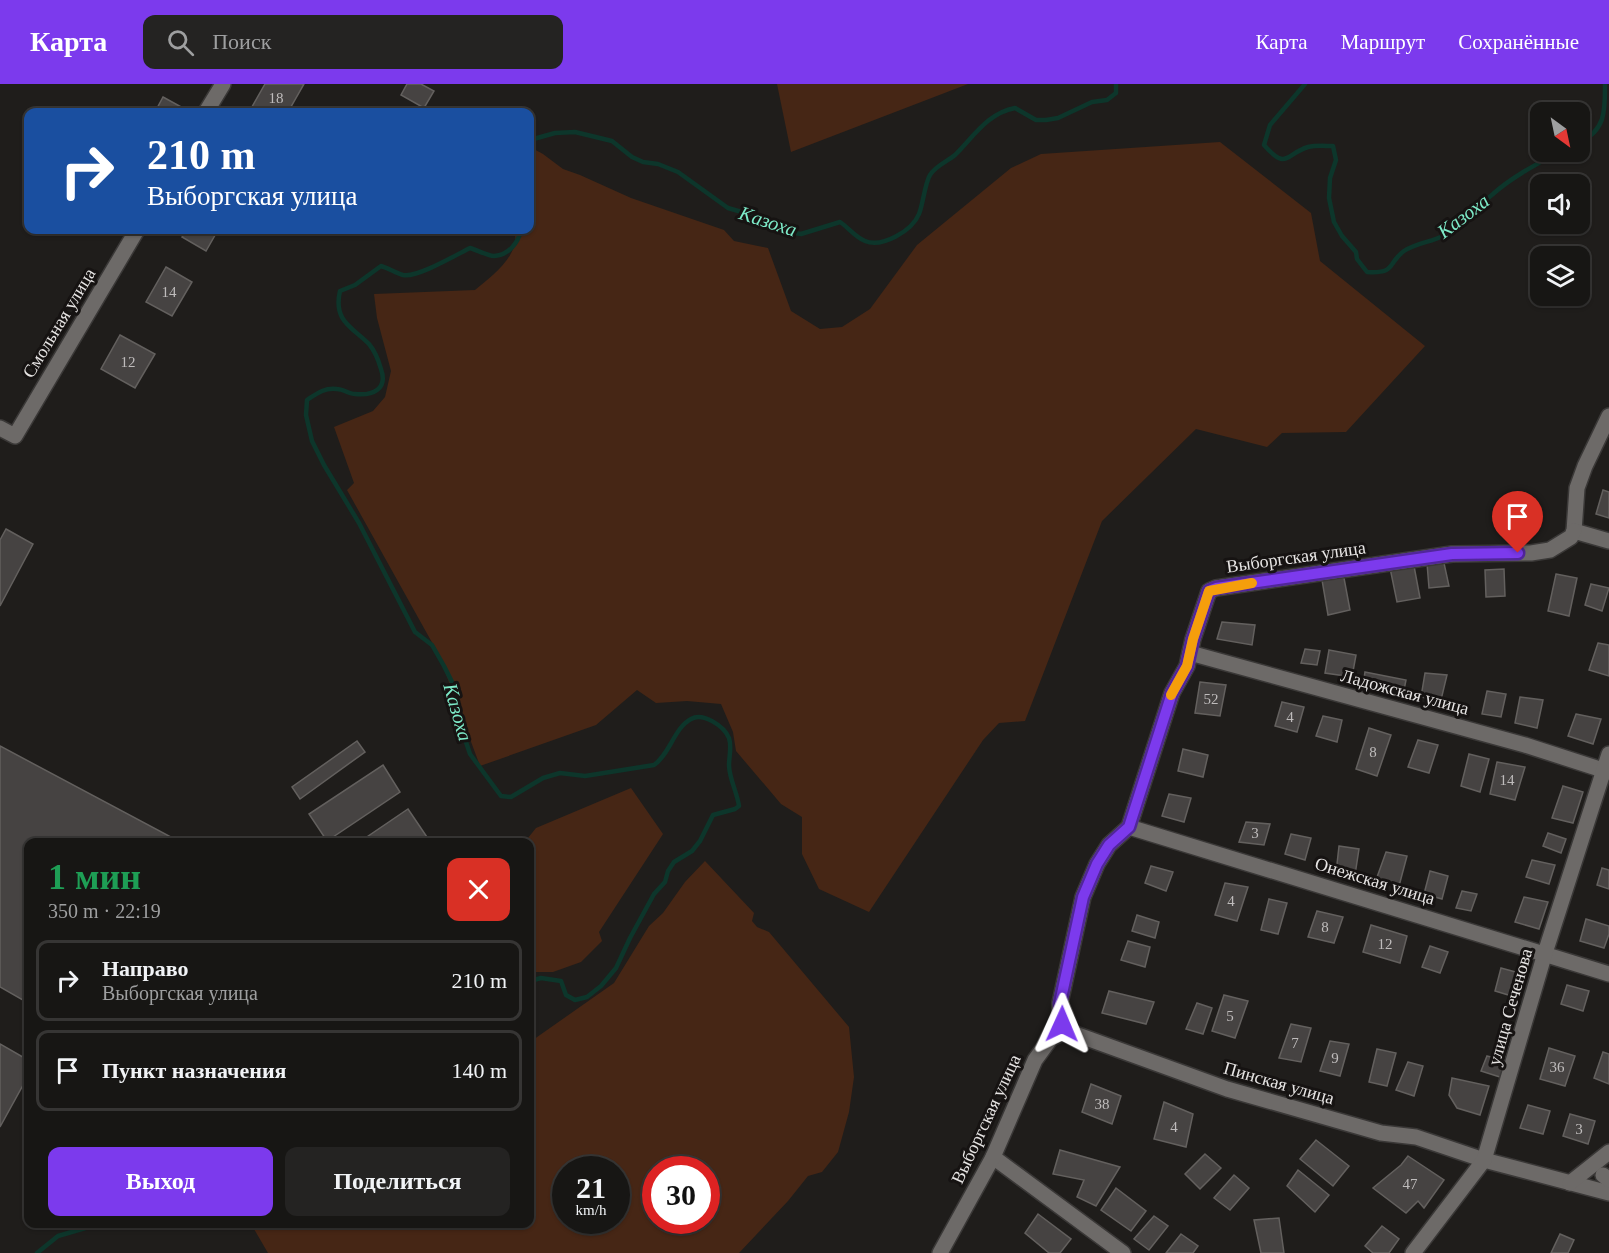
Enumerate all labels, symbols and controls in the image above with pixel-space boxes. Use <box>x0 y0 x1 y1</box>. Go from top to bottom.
search box <box>143 15 563 69</box>
text: Карта <box>30 26 107 57</box>
icon: search <box>164 26 197 59</box>
text: Поиск <box>212 29 271 54</box>
text: Карта <box>1256 30 1308 54</box>
text: Маршрут <box>1341 30 1425 54</box>
text: Сохранённые <box>1458 30 1579 54</box>
house number: 18 <box>269 90 284 106</box>
north arrow <box>1530 102 1590 162</box>
map controls <box>1530 102 1590 306</box>
icon: right <box>48 132 126 210</box>
text: 210 m <box>147 132 256 178</box>
button: sound <box>1530 174 1590 234</box>
text: Выборгская улица <box>147 181 357 211</box>
water label: Казоха <box>1432 189 1493 243</box>
water label: Казоха <box>736 201 799 241</box>
button: layers <box>1530 246 1590 306</box>
street label: Смольная улица <box>18 265 100 381</box>
house number: 14 <box>162 284 177 300</box>
house number: 12 <box>121 354 136 370</box>
pin <box>1492 491 1543 553</box>
icon: arrive <box>1501 500 1534 533</box>
street label: Выборгская улица <box>1225 537 1367 577</box>
street label: Ладожская улица <box>1339 665 1471 719</box>
water label: Казоха <box>439 680 477 743</box>
house number: 52 <box>1204 691 1219 707</box>
house number: 4 <box>1286 709 1294 725</box>
house number: 8 <box>1369 744 1377 760</box>
house number: 14 <box>1500 772 1515 788</box>
house number: 3 <box>1251 825 1259 841</box>
street label: Онежская улица <box>1313 853 1437 909</box>
text: 1 мин <box>48 857 141 897</box>
button: close <box>447 858 510 921</box>
house number: 4 <box>1227 893 1235 909</box>
text: 350 m · 22:19 <box>48 900 161 922</box>
house number: 8 <box>1321 919 1329 935</box>
house number: 12 <box>1378 936 1393 952</box>
street label: улица Сеченова <box>1484 946 1536 1068</box>
text: Направо <box>102 956 188 981</box>
icon: right <box>51 964 84 997</box>
text: 210 m <box>451 968 507 993</box>
text: Выборгская улица <box>102 982 258 1004</box>
position arrow <box>1030 992 1094 1056</box>
house number: 5 <box>1226 1008 1234 1024</box>
house number: 7 <box>1291 1035 1299 1051</box>
house number: 9 <box>1331 1050 1339 1066</box>
street label: Выборгская улица <box>947 1051 1025 1187</box>
icon: arrive <box>51 1054 84 1087</box>
text: Пункт назначения <box>102 1058 287 1083</box>
text: 140 m <box>451 1058 507 1083</box>
street label: Пинская улица <box>1221 1058 1337 1108</box>
house number: 36 <box>1550 1059 1565 1075</box>
house number: 38 <box>1095 1096 1110 1112</box>
house number: 4 <box>1170 1119 1178 1135</box>
house number: 3 <box>1575 1121 1583 1137</box>
button: Выход <box>48 1147 273 1216</box>
button: Поделиться <box>285 1147 510 1216</box>
speed limit sign: 30 <box>642 1156 720 1234</box>
text: 21 <box>576 1171 606 1204</box>
house number: 47 <box>1403 1176 1418 1192</box>
text: km/h <box>576 1202 606 1218</box>

